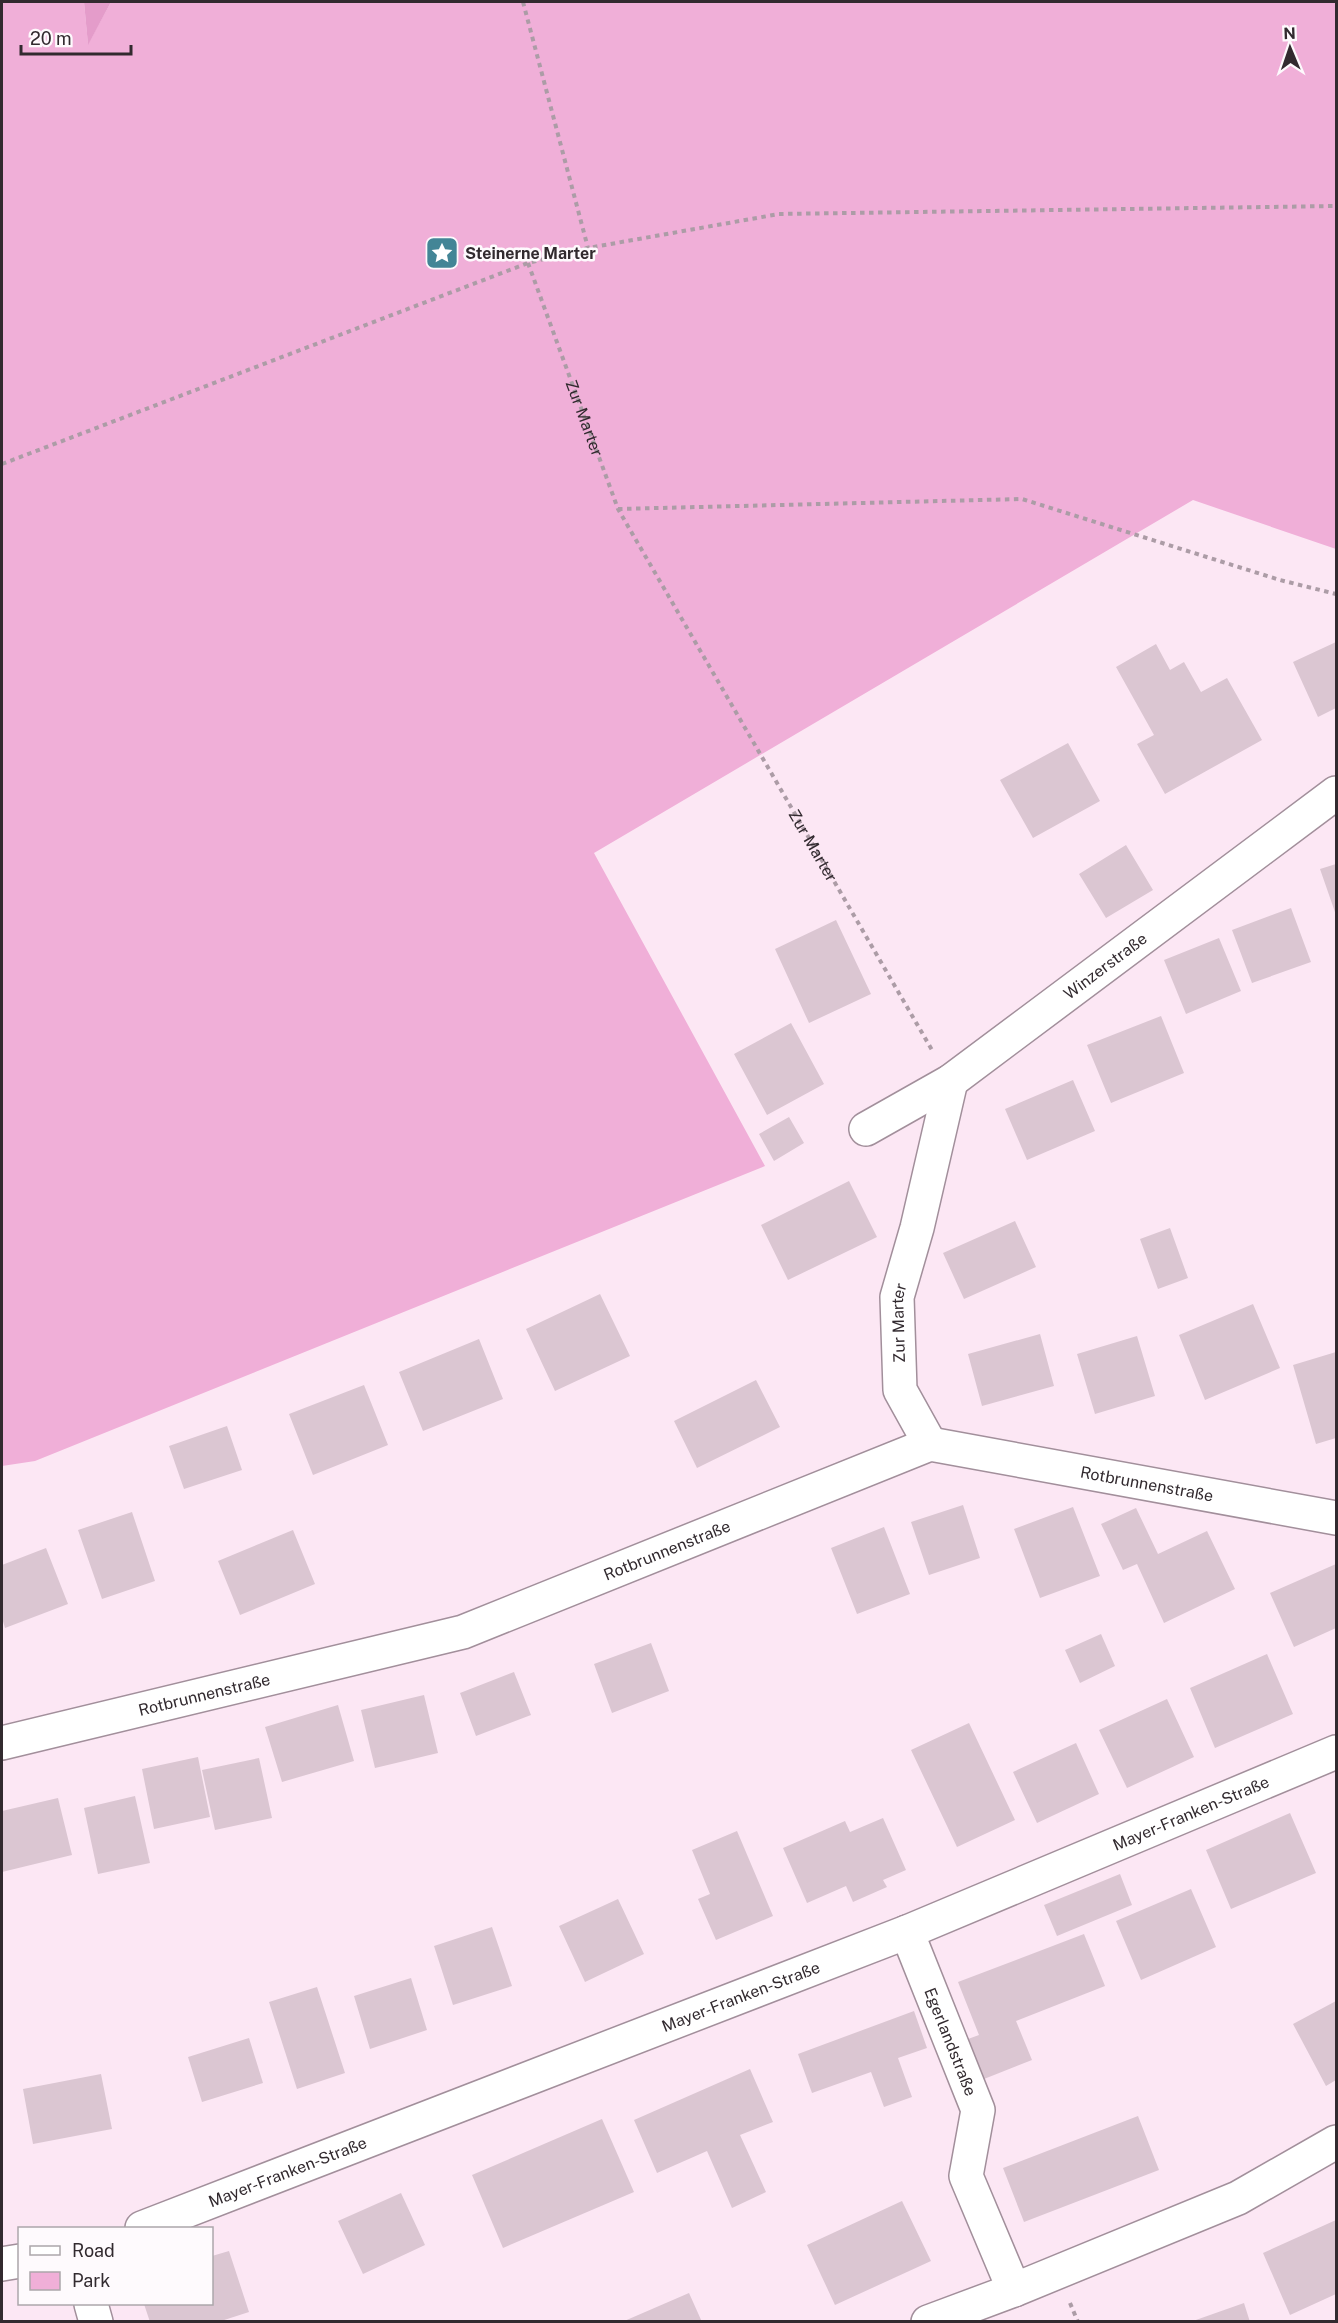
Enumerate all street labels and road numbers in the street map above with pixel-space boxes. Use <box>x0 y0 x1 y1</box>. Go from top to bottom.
street label: Zur Marter <box>562 377 607 459</box>
street label: Zur Marter <box>785 806 842 885</box>
street label: Winzerstraße <box>1060 929 1150 1003</box>
street label: Zur Marter <box>888 1281 910 1363</box>
street label: Rotbrunnenstraße <box>1079 1462 1215 1505</box>
street label: Rotbrunnenstraße <box>601 1516 733 1584</box>
street label: Rotbrunnenstraße <box>136 1669 272 1719</box>
street label: Mayer-Franken-Straße <box>1110 1772 1272 1854</box>
street label: Mayer-Franken-Straße <box>659 1957 822 2035</box>
street label: Egerlandstraße <box>921 1985 981 2098</box>
street label: Mayer-Franken-Straße <box>206 2133 369 2211</box>

